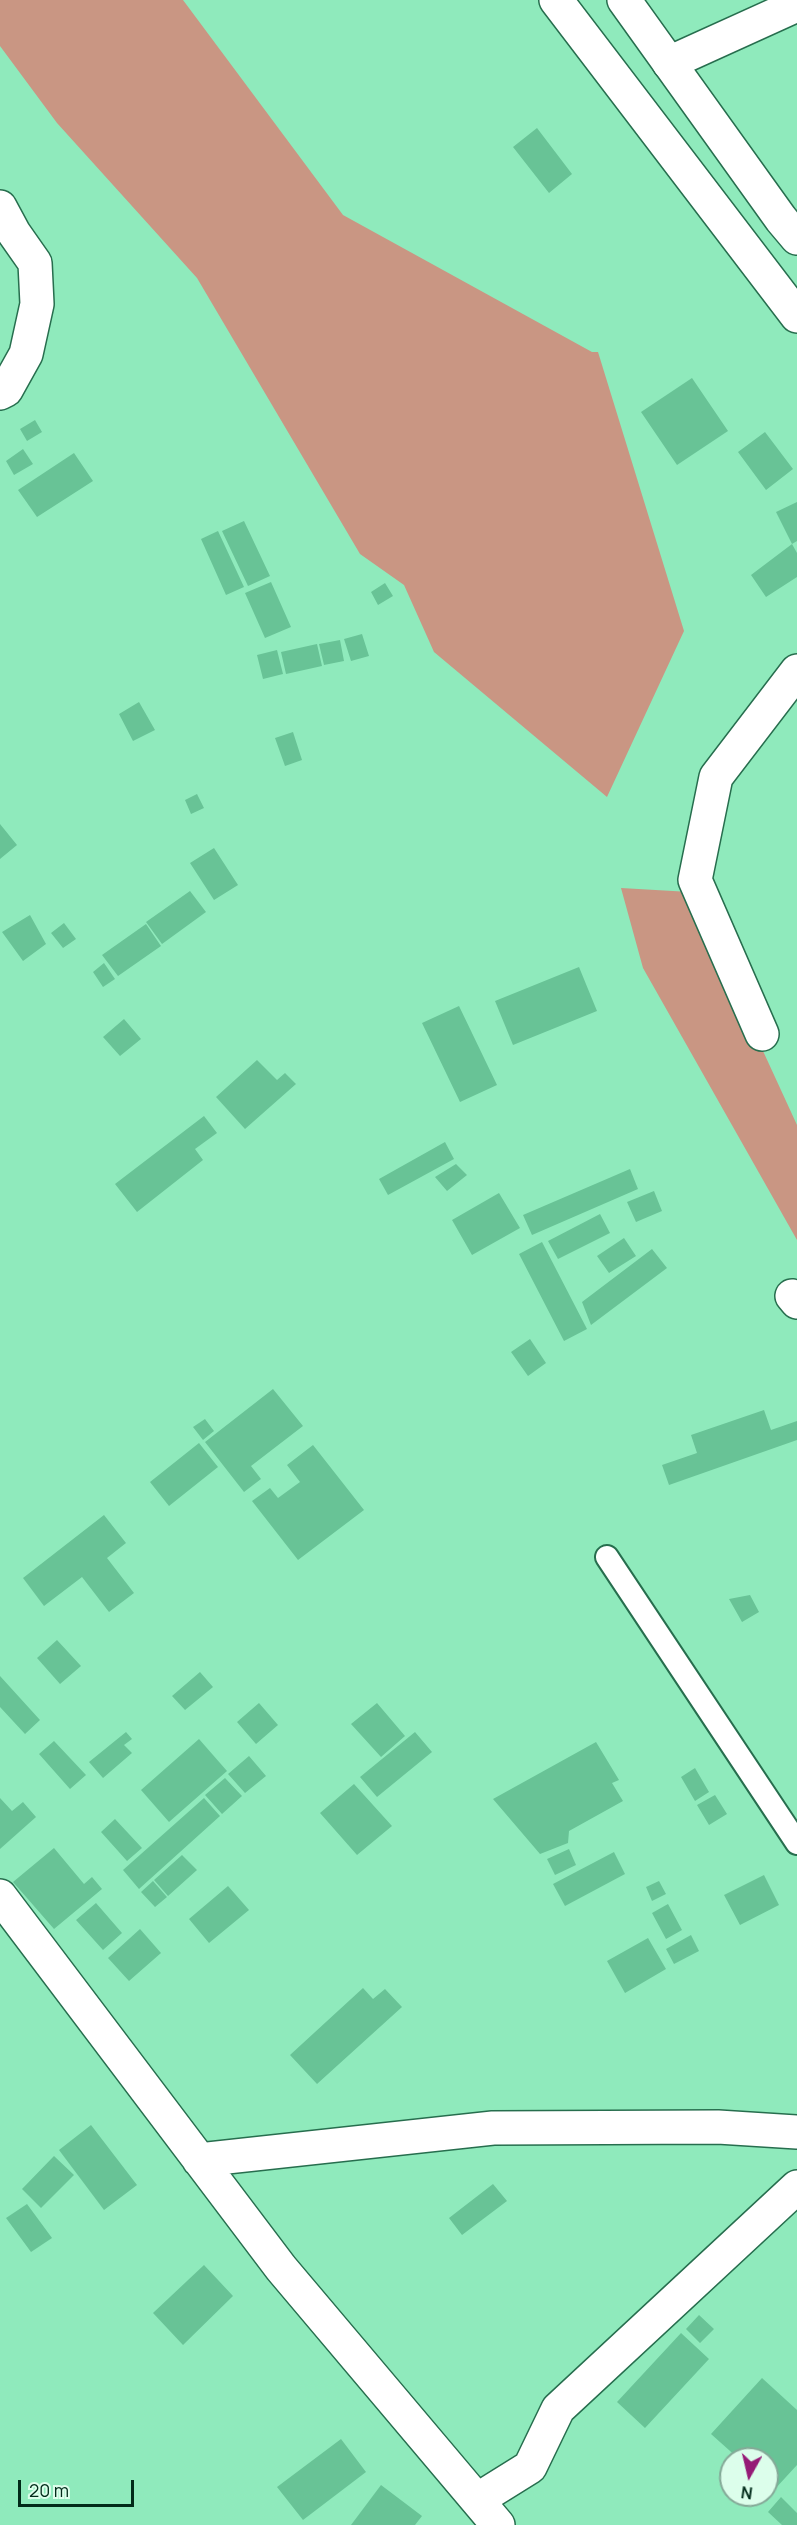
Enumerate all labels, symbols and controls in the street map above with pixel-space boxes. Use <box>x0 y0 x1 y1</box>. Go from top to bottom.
north arrow <box>719 2447 779 2507</box>
scale bar <box>21 2468 136 2506</box>
text: 20 m <box>29 2478 69 2502</box>
text: N <box>740 2481 754 2505</box>

